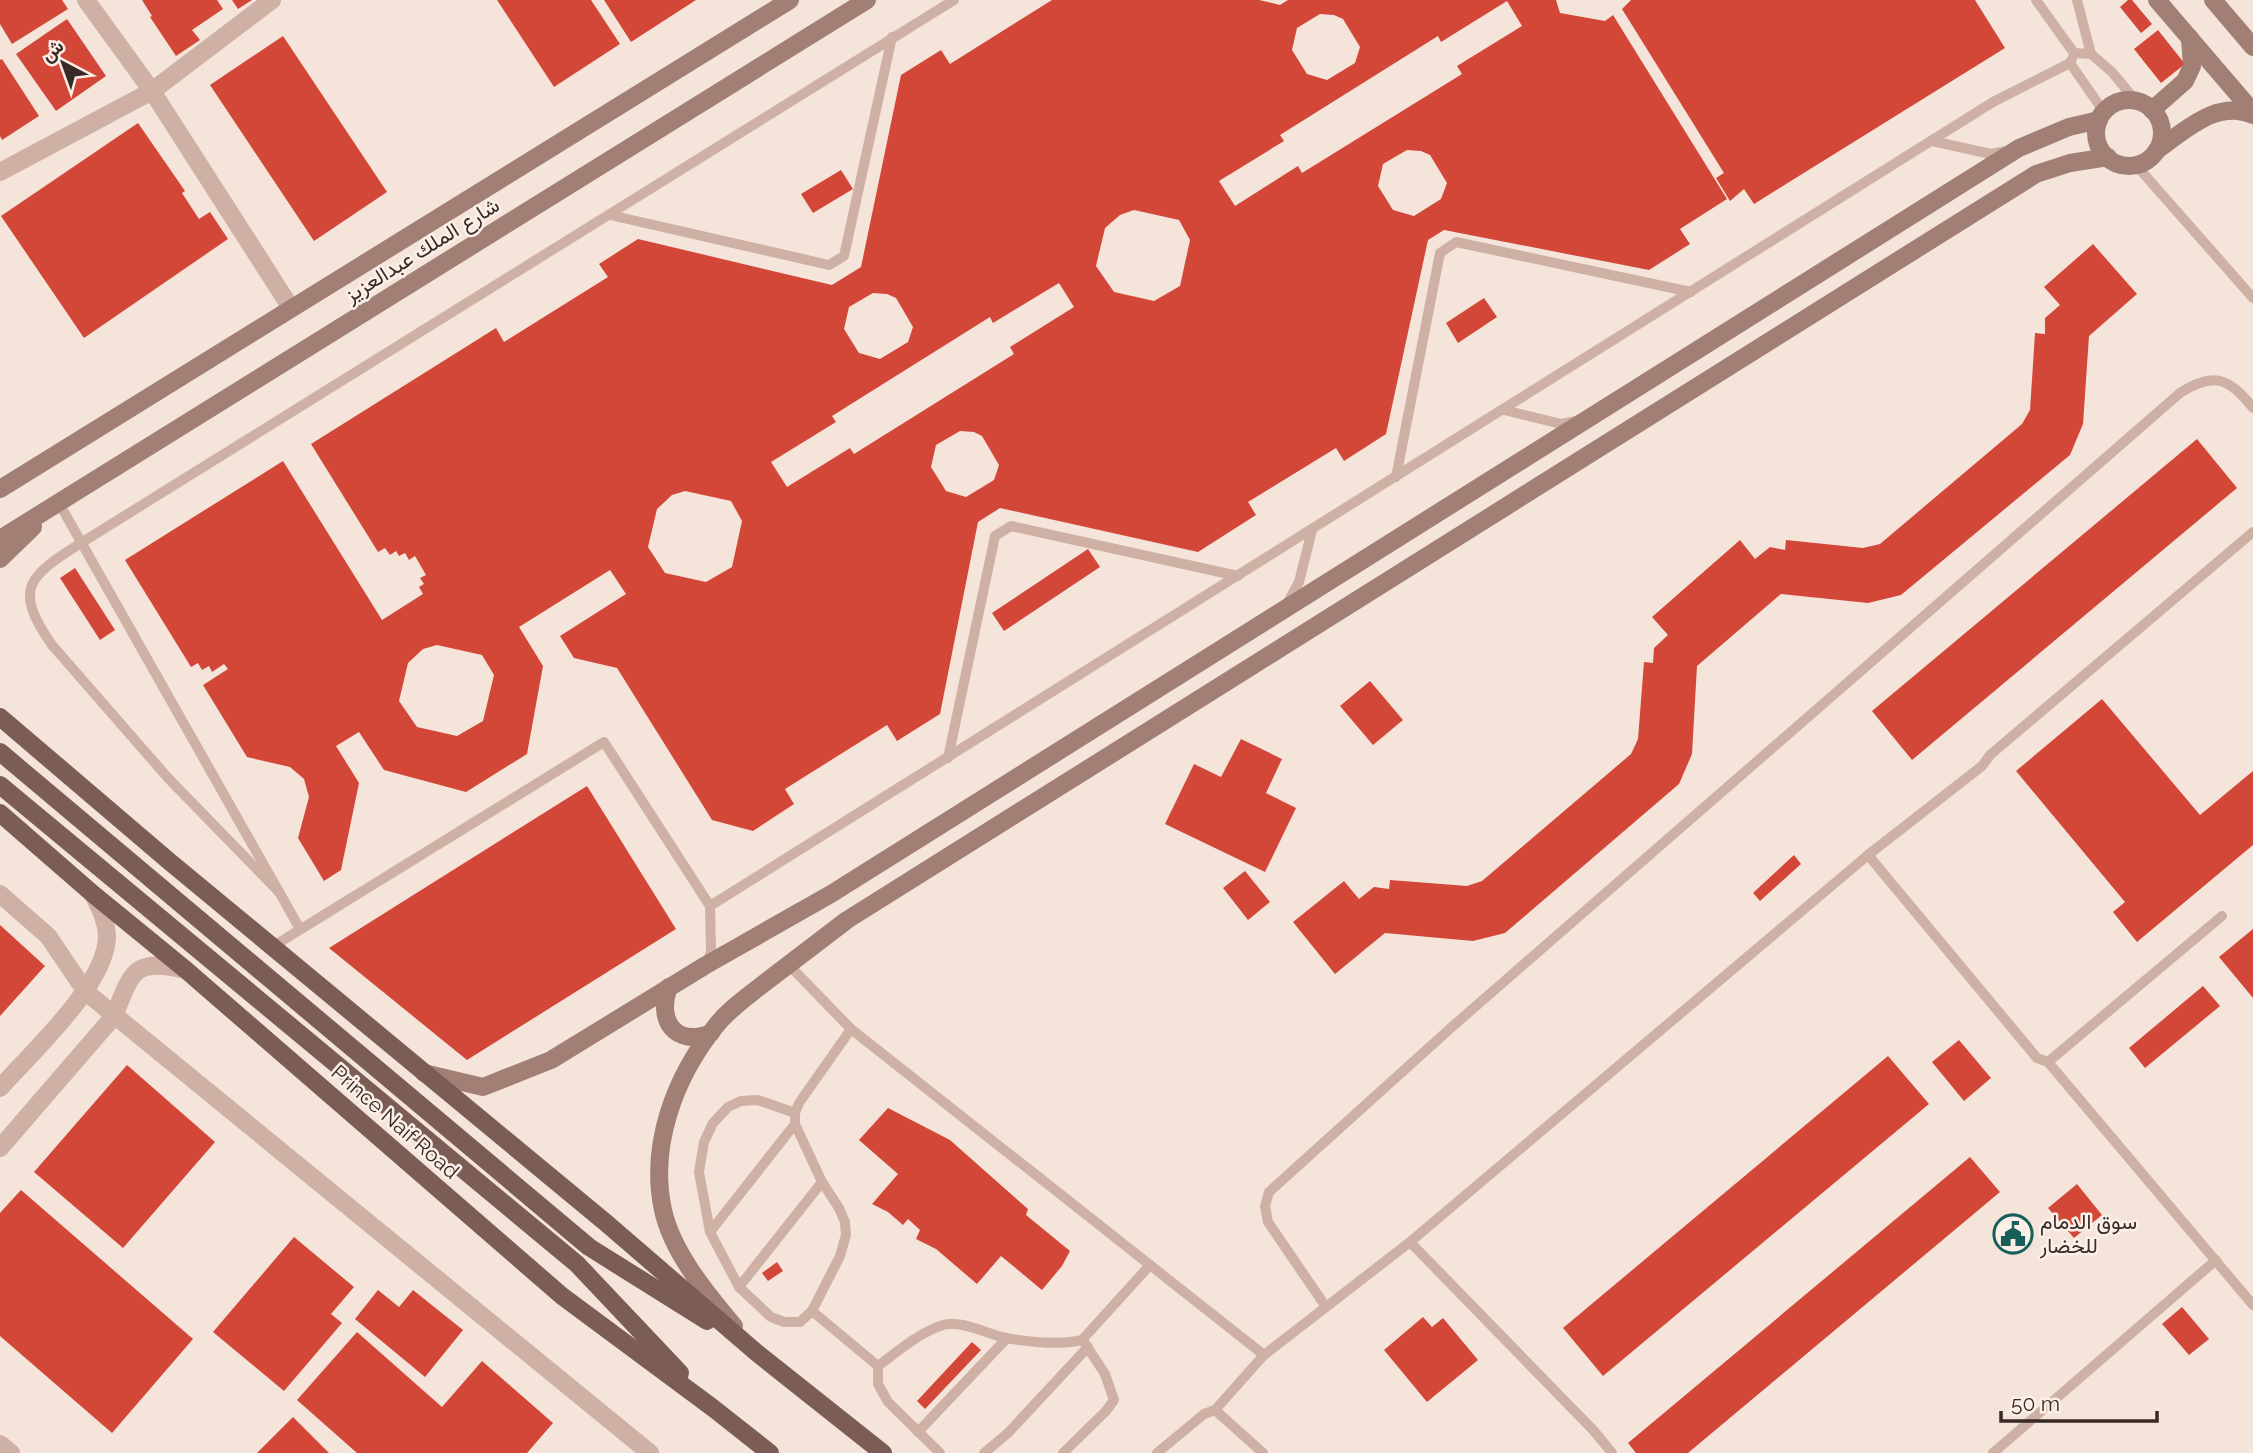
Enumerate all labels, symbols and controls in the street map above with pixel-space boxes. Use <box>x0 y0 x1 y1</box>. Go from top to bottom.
north arrow <box>28 28 98 98</box>
text: ش <box>36 34 68 67</box>
street label: شارع الملك عبدالعزيز <box>339 192 505 309</box>
street label: Prince Naif Road <box>326 1059 464 1184</box>
place label: سوق الدمام للخضار <box>2039 1209 2137 1259</box>
public building icon: سوق الدمام للخضار <box>1992 1213 2034 1255</box>
scale bar <box>2001 1380 2157 1424</box>
text: 50 m <box>2011 1391 2060 1416</box>

